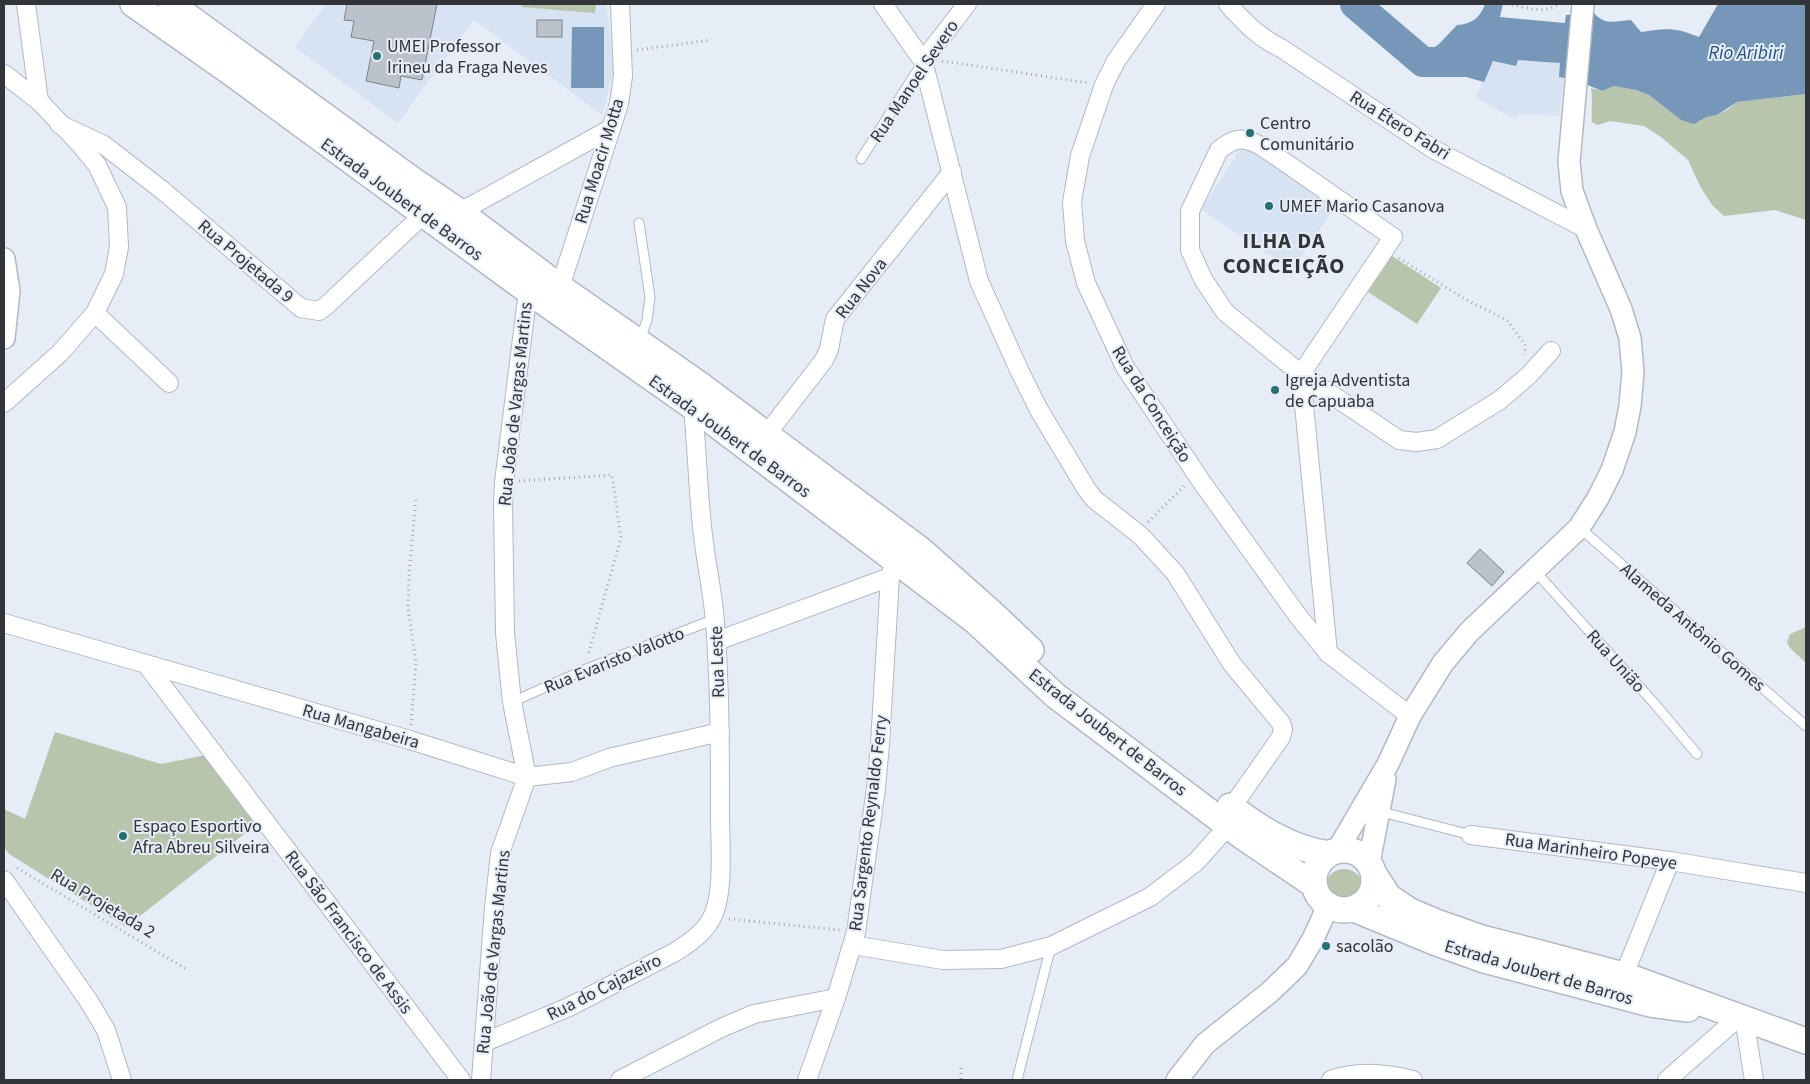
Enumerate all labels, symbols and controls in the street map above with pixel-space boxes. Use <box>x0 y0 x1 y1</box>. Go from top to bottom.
street label: Rua Manoel Severo <box>864 15 965 148</box>
place label: UMEI Professor Irineu da Fraga Neves <box>387 34 548 80</box>
water label: Rio Aribiri <box>1709 40 1784 67</box>
marker: UMEI Professor Irineu da Fraga Neves <box>371 50 383 62</box>
street label: Rua Étero Fabri <box>1345 85 1455 166</box>
street label: Rua Moacir Motta <box>569 95 630 227</box>
place label: Centro Comunitário <box>1260 111 1354 157</box>
marker: Centro Comunitário <box>1244 127 1256 139</box>
street label: Estrada Joubert de Barros <box>315 132 488 267</box>
place label: UMEF Mario Casanova <box>1279 194 1444 219</box>
marker: UMEF Mario Casanova <box>1263 200 1275 212</box>
street label: Rua Projetada 9 <box>192 214 299 309</box>
district label: ILHA DA CONCEIÇÃO <box>1223 225 1345 282</box>
street label: Rua Nova <box>830 253 893 324</box>
street label: Rua João de Vargas Martins <box>492 301 539 507</box>
street label: Rua da Conceição <box>1106 341 1197 467</box>
place label: Igreja Adventista de Capuaba <box>1285 368 1410 414</box>
street label: Estrada Joubert de Barros <box>643 369 816 504</box>
marker: Igreja Adventista de Capuaba <box>1269 384 1281 396</box>
street label: Alameda Antônio Gomes <box>1615 557 1771 698</box>
street label: Rua Evaristo Valotto <box>540 621 688 700</box>
street label: Rua União <box>1580 624 1651 698</box>
street label: Rua Leste <box>704 625 731 698</box>
street label: Estrada Joubert de Barros <box>1023 663 1192 802</box>
street label: Rua Mangabeira <box>299 698 422 755</box>
street label: Rua Sargento Reynaldo Ferry <box>843 713 894 933</box>
place label: Espaço Esportivo Afra Abreu Silveira <box>133 814 270 860</box>
street label: Rua Marinheiro Popeye <box>1503 827 1679 876</box>
marker: Espaço Esportivo Afra Abreu Silveira <box>117 830 129 842</box>
street label: Rua São Francisco de Assis <box>279 845 419 1019</box>
street label: Rua João de Vargas Martins <box>470 849 517 1055</box>
street label: Rua Projetada 2 <box>46 862 160 945</box>
place label: sacolão <box>1336 934 1394 959</box>
street label: Estrada Joubert de Barros <box>1442 934 1636 1011</box>
marker: sacolão <box>1320 940 1332 952</box>
street label: Rua do Cajazeiro <box>543 948 666 1027</box>

